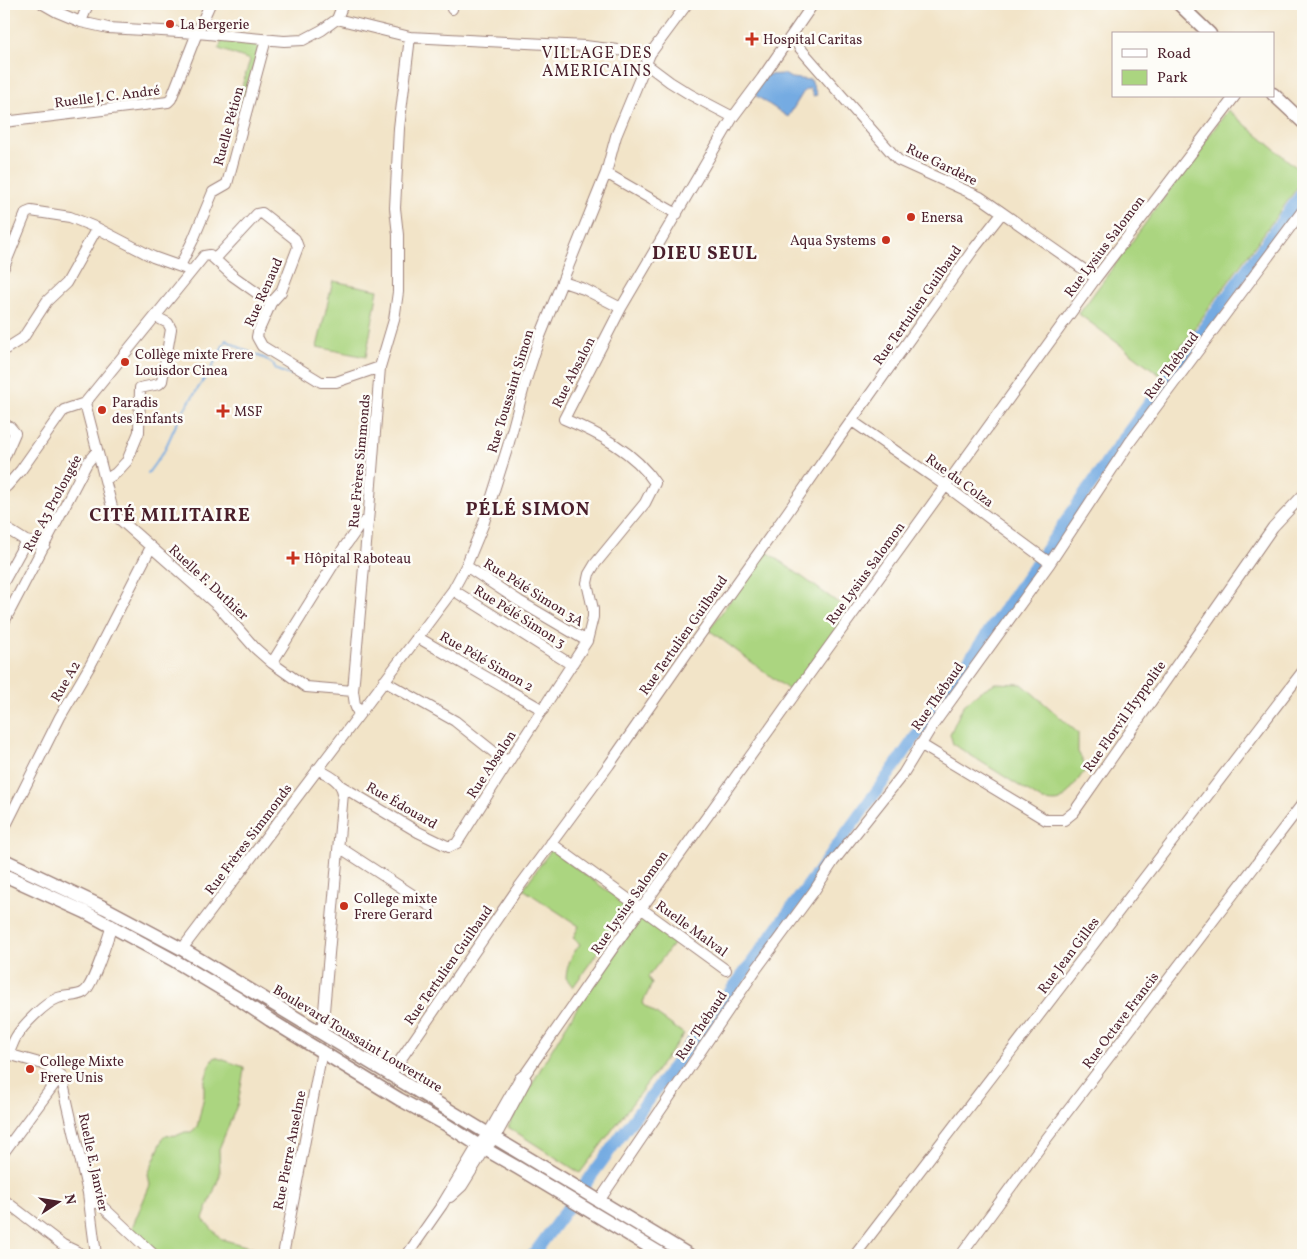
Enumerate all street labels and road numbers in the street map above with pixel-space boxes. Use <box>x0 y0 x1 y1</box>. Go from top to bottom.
street label: Ruelle J. C. André <box>53 82 161 113</box>
street label: Ruelle Pétion <box>210 85 249 168</box>
street label: Rue Gardère <box>903 140 980 191</box>
street label: Rue Lysius Salomon <box>1061 192 1150 302</box>
street label: Rue Tertulien Guilbaud <box>870 242 967 370</box>
street label: Rue Renaud <box>241 255 288 330</box>
street label: Rue Toussaint Simon <box>484 327 539 456</box>
street label: Rue Thébaud <box>1141 328 1204 403</box>
street label: Rue Absalon <box>548 334 600 411</box>
street label: Rue Frères Simmonds <box>345 393 376 529</box>
street label: Rue du Colza <box>921 450 997 512</box>
street label: Rue A3 Prolongée <box>20 451 87 556</box>
street label: Rue Lysius Salomon <box>822 519 910 629</box>
street label: Ruelle F. Duthier <box>164 541 252 625</box>
street label: Rue Pélé Simon 3A <box>481 554 587 630</box>
street label: Rue Tertulien Guilbaud <box>636 572 733 700</box>
street label: Rue Pélé Simon 3 <box>471 581 569 651</box>
street label: Rue Pélé Simon 2 <box>436 628 537 697</box>
street label: Rue Florvil Hyppolite <box>1080 657 1171 776</box>
street label: Rue A2 <box>47 658 86 706</box>
street label: Rue Thébaud <box>908 659 969 735</box>
street label: Rue Absalon <box>463 727 521 802</box>
street label: Rue Édouard <box>362 778 440 834</box>
street label: Rue Frères Simmonds <box>201 780 297 899</box>
street label: Rue Lysius Salomon <box>587 847 673 959</box>
street label: Ruelle Malval <box>651 897 731 962</box>
street label: Rue Tertulien Guilbaud <box>401 902 498 1030</box>
street label: Rue Jean Gilles <box>1034 914 1104 998</box>
street label: Rue Octave Francis <box>1079 969 1164 1073</box>
street label: Boulevard Toussaint Louverture <box>269 981 446 1098</box>
street label: Rue Thébaud <box>672 987 732 1064</box>
street label: Rue Pierre Anselme <box>270 1089 311 1212</box>
street label: Ruelle E. Janvier <box>73 1111 112 1213</box>

